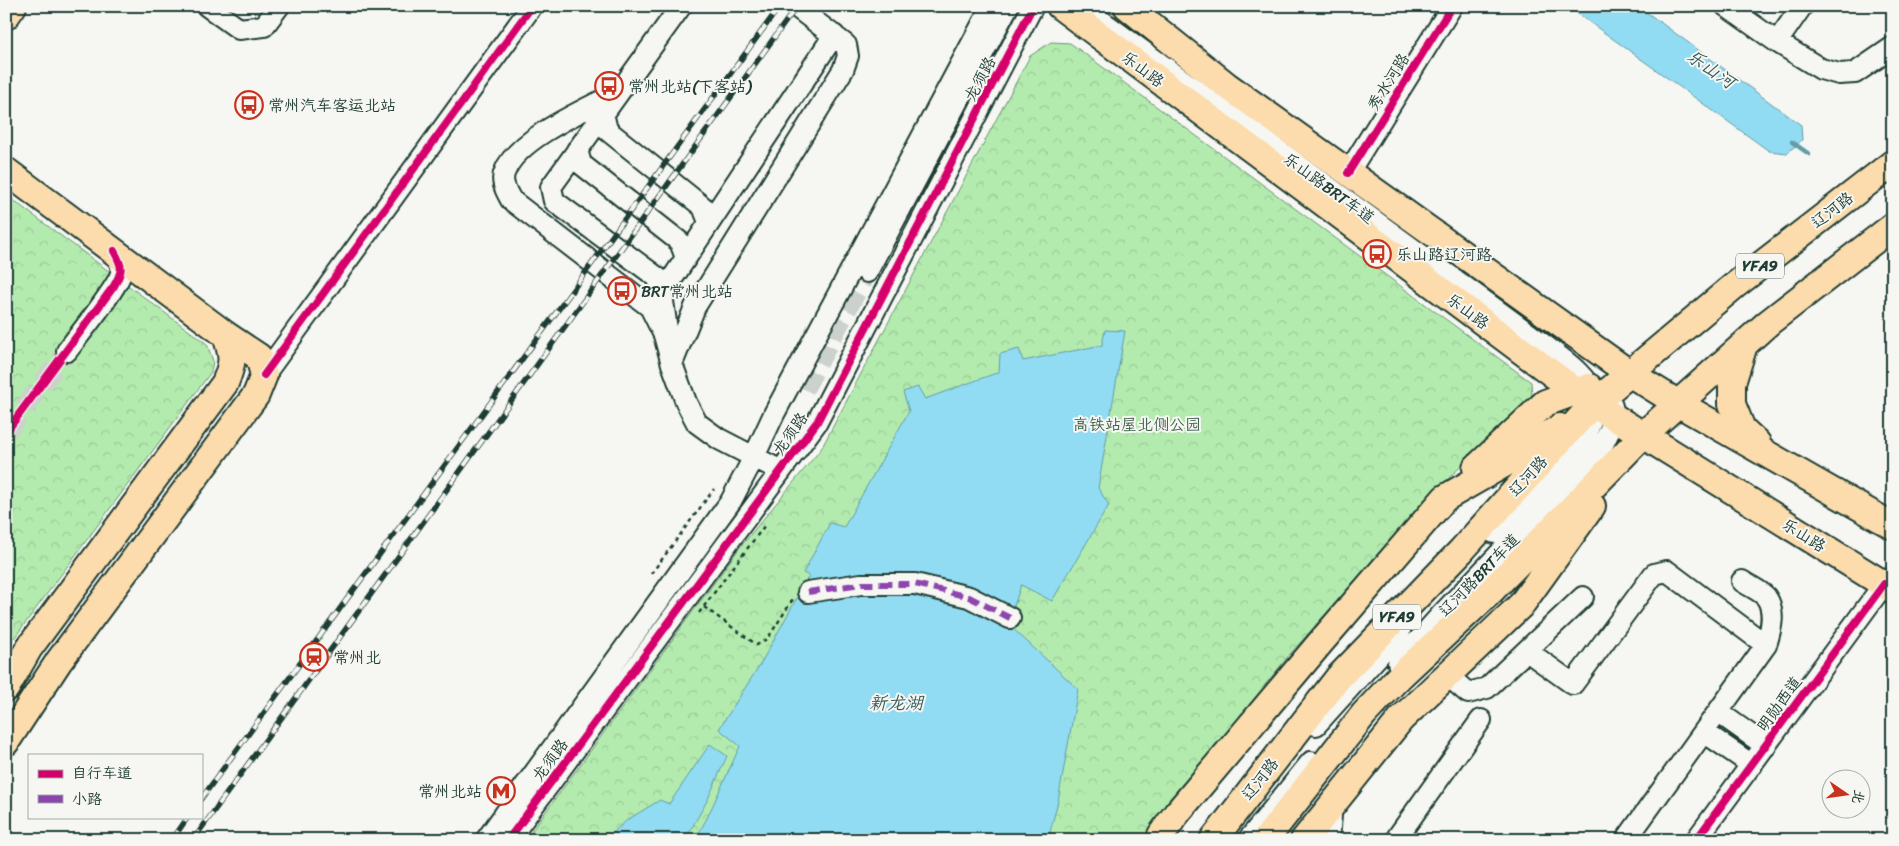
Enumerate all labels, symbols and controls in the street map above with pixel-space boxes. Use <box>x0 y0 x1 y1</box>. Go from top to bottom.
water label: 乐山河 <box>1680 40 1745 99</box>
street label: 乐山路 <box>1115 43 1171 95</box>
street label: 秀水河路 <box>1359 47 1417 117</box>
street label: 龙须路 <box>956 51 1004 107</box>
bus stop icon: 常州北站(下客站) <box>594 71 624 101</box>
place label: 常州北站(下客站) <box>628 72 753 101</box>
bus stop icon: 常州汽车客运北站 <box>234 90 264 120</box>
place label: 常州汽车客运北站 <box>268 91 396 120</box>
street label: 乐山路BRT车道 <box>1277 145 1381 231</box>
street label: 辽河路 <box>1804 184 1860 236</box>
bus stop icon: 乐山路辽河路 <box>1362 239 1392 269</box>
place label: 乐山路辽河路 <box>1396 240 1492 269</box>
road number: YFA9 <box>1736 254 1784 278</box>
bus stop icon: BRT常州北站 <box>607 276 637 306</box>
place label: BRT常州北站 <box>641 277 733 306</box>
street label: 乐山路 <box>1440 285 1496 337</box>
street label: 龙须路 <box>764 406 816 462</box>
park label: 高铁站屋北侧公园 <box>1073 410 1201 439</box>
street label: 辽河路 <box>1501 448 1555 504</box>
street label: 乐山路 <box>1776 510 1832 560</box>
street label: 辽河路BRT车道 <box>1431 526 1527 624</box>
road number: YFA9 <box>1373 604 1421 630</box>
station icon: 常州北 <box>299 642 329 672</box>
place label: 常州北 <box>333 643 381 672</box>
street label: 明勋西道 <box>1748 670 1810 738</box>
water label: 新龙湖 <box>869 687 925 719</box>
street label: 龙须路 <box>524 732 576 788</box>
street label: 辽河路 <box>1234 751 1286 807</box>
legend <box>28 754 202 818</box>
text: 自行车道 <box>72 760 132 786</box>
north arrow <box>1822 768 1872 818</box>
metro station icon: 常州北站 <box>486 776 516 806</box>
place label: 常州北站 <box>418 777 482 806</box>
text: 小路 <box>72 786 102 812</box>
text: 北 <box>1844 787 1872 806</box>

